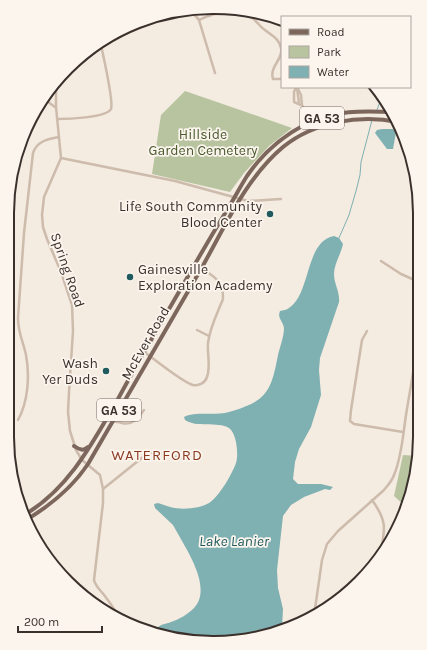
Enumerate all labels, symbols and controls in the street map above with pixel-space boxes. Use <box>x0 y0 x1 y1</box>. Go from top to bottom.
legend <box>281 16 411 88</box>
text: Road <box>317 25 345 39</box>
text: Park <box>317 45 342 59</box>
text: Water <box>317 65 350 79</box>
road number: GA 53 <box>300 107 344 129</box>
park label: Hillside Garden Cemetery <box>148 126 258 159</box>
place label: Life South Community Blood Center <box>119 198 263 231</box>
marker: Life South Community Blood Center <box>265 209 275 219</box>
street label: Spring Road <box>47 231 88 310</box>
place label: Gainesville Exploration Academy <box>138 261 273 294</box>
marker: Gainesville Exploration Academy <box>125 272 135 282</box>
street label: McEver Road <box>118 304 173 383</box>
place label: Wash Yer Duds <box>42 355 98 388</box>
marker: Wash Yer Duds <box>101 366 111 376</box>
road number: GA 53 <box>97 399 141 421</box>
district label: WATERFORD <box>111 446 203 464</box>
water label: Lake Lanier <box>199 532 270 550</box>
scale bar <box>18 608 102 634</box>
text: 200 m <box>24 615 59 629</box>

